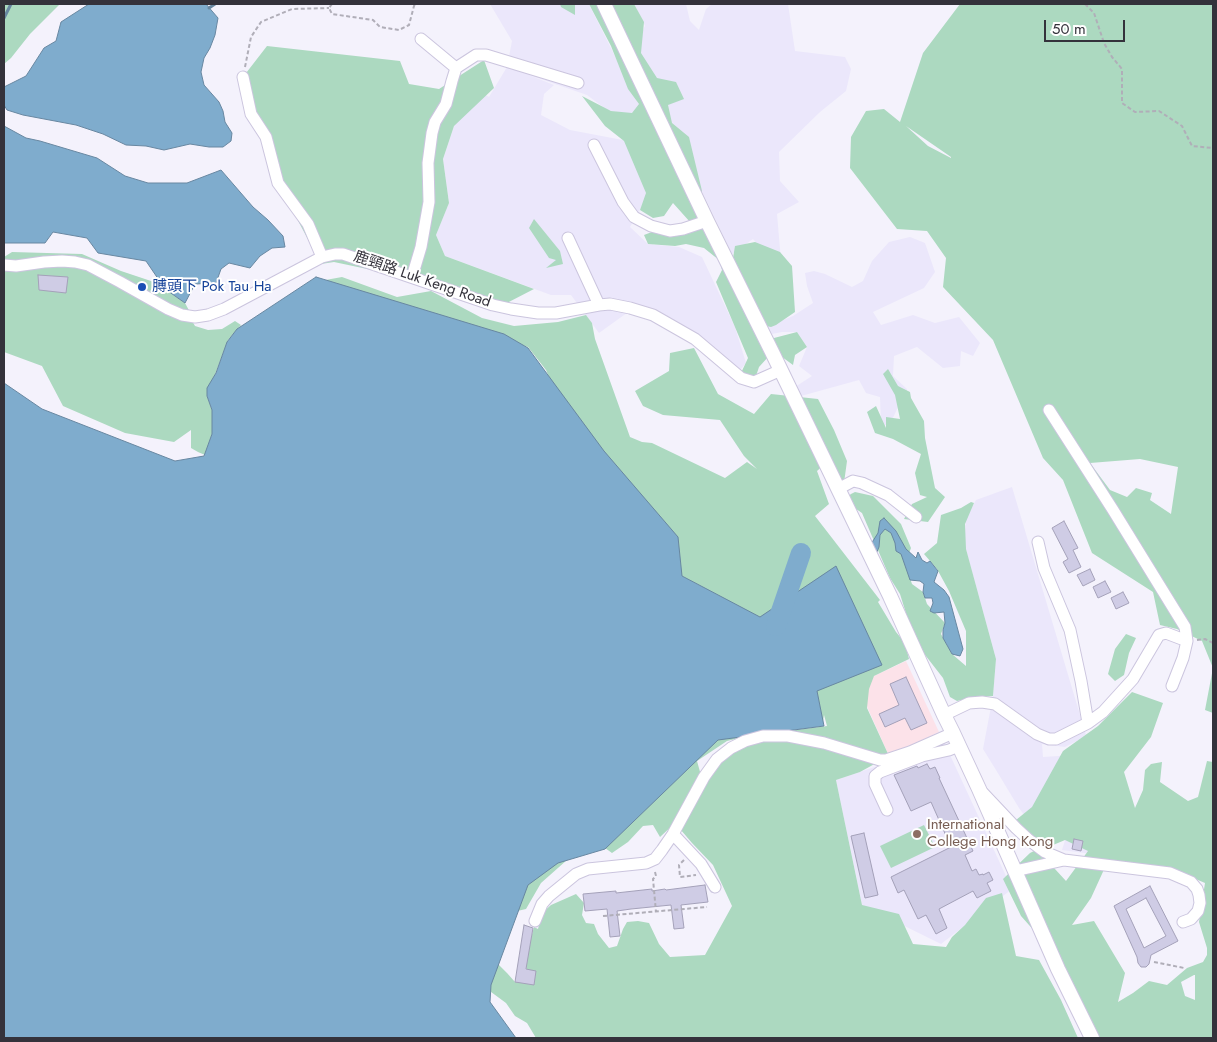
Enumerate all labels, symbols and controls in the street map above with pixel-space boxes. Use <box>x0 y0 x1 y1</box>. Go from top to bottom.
scale bar <box>1047 10 1128 42</box>
text: 50 m <box>1052 18 1086 40</box>
street label: 鹿頸路 Luk Keng Road <box>351 248 493 312</box>
place label: 膊頭下 Pok Tau Ha <box>152 278 272 296</box>
marker: 膊頭下 Pok Tau Ha <box>136 281 148 293</box>
place label: International College Hong Kong <box>927 816 1053 851</box>
marker: International College Hong Kong <box>911 828 923 840</box>

